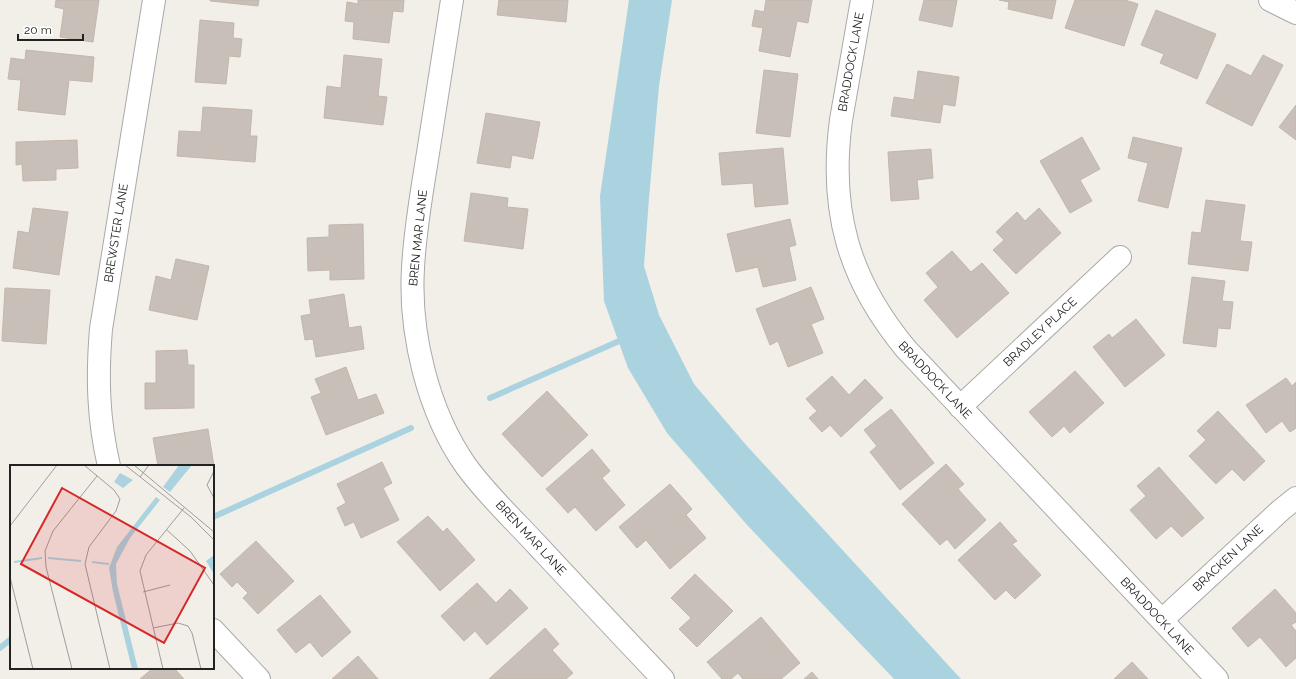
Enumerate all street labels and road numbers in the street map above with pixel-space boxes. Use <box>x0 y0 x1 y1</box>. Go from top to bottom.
street label: BRADDOCK LANE <box>835 11 867 113</box>
street label: BREWSTER LANE <box>101 183 131 283</box>
street label: BREN MAR LANE <box>406 189 430 287</box>
street label: BRADLEY PLACE <box>1000 294 1080 370</box>
street label: BRADDOCK LANE <box>896 338 974 422</box>
street label: BREN MAR LANE <box>493 498 569 578</box>
street label: BRACKEN LANE <box>1190 522 1266 594</box>
street label: BRADDOCK LANE <box>1118 574 1196 658</box>

